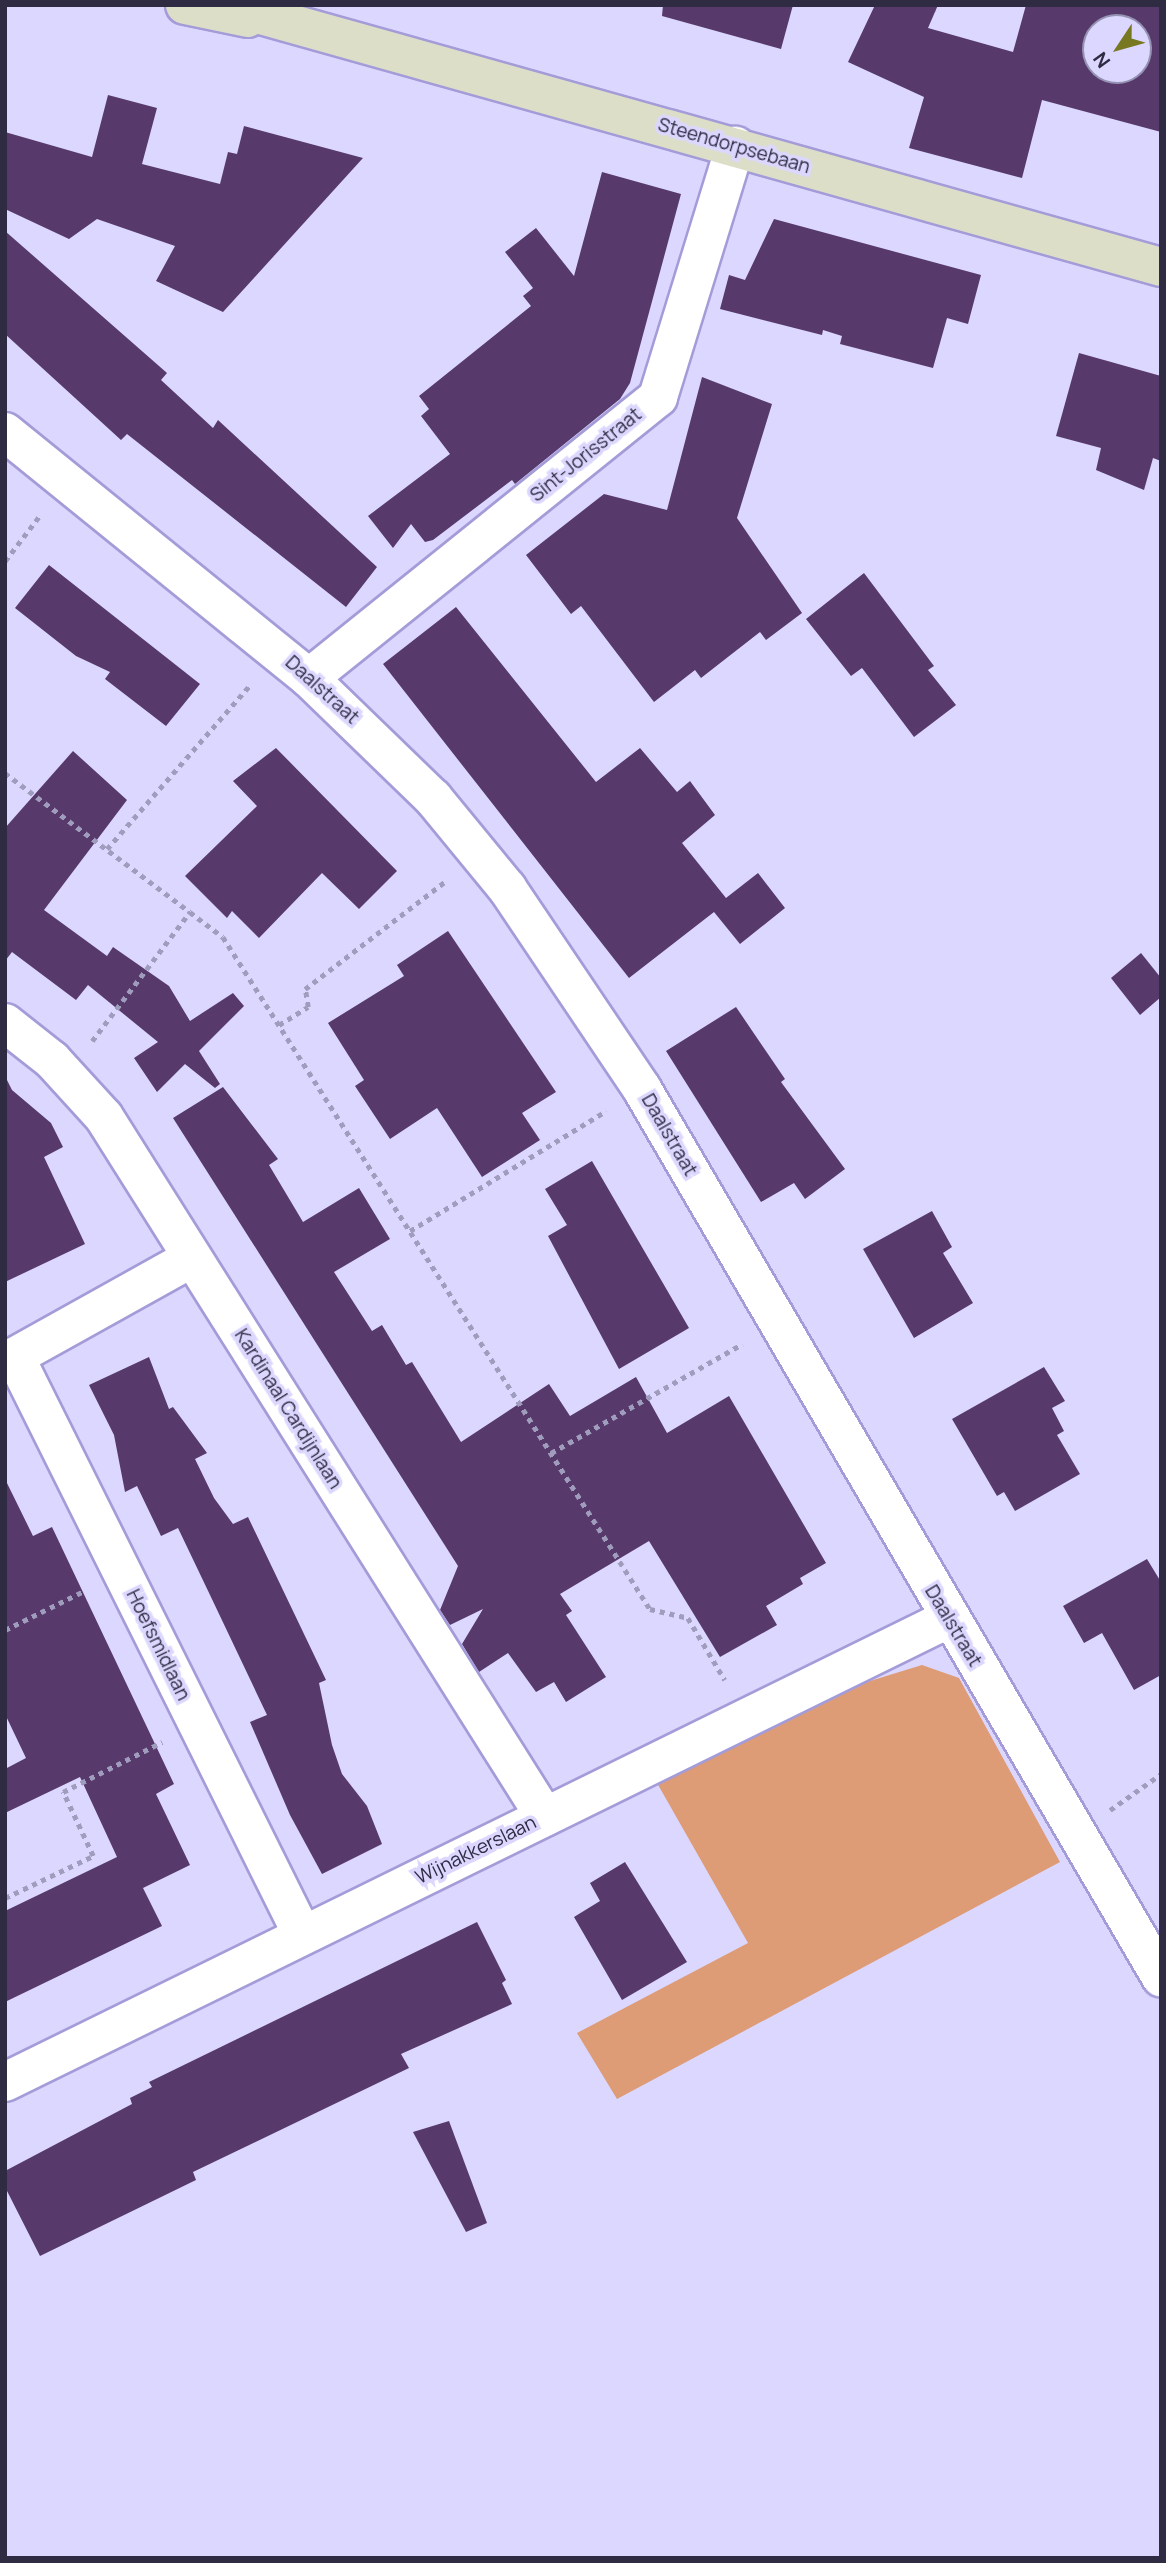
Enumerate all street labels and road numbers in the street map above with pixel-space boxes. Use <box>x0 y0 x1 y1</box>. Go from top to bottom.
street label: Steendorpsebaan <box>655 113 813 179</box>
street label: Sint-Jorisstraat <box>526 403 646 507</box>
street label: Daalstraat <box>281 651 363 729</box>
street label: Daalstraat <box>636 1090 702 1180</box>
street label: Kardinaal Cardijnlaan <box>230 1325 346 1493</box>
street label: Daalstraat <box>920 1581 986 1671</box>
street label: Hoefsmidlaan <box>121 1586 195 1704</box>
street label: Wijnakkerslaan <box>412 1811 540 1889</box>

